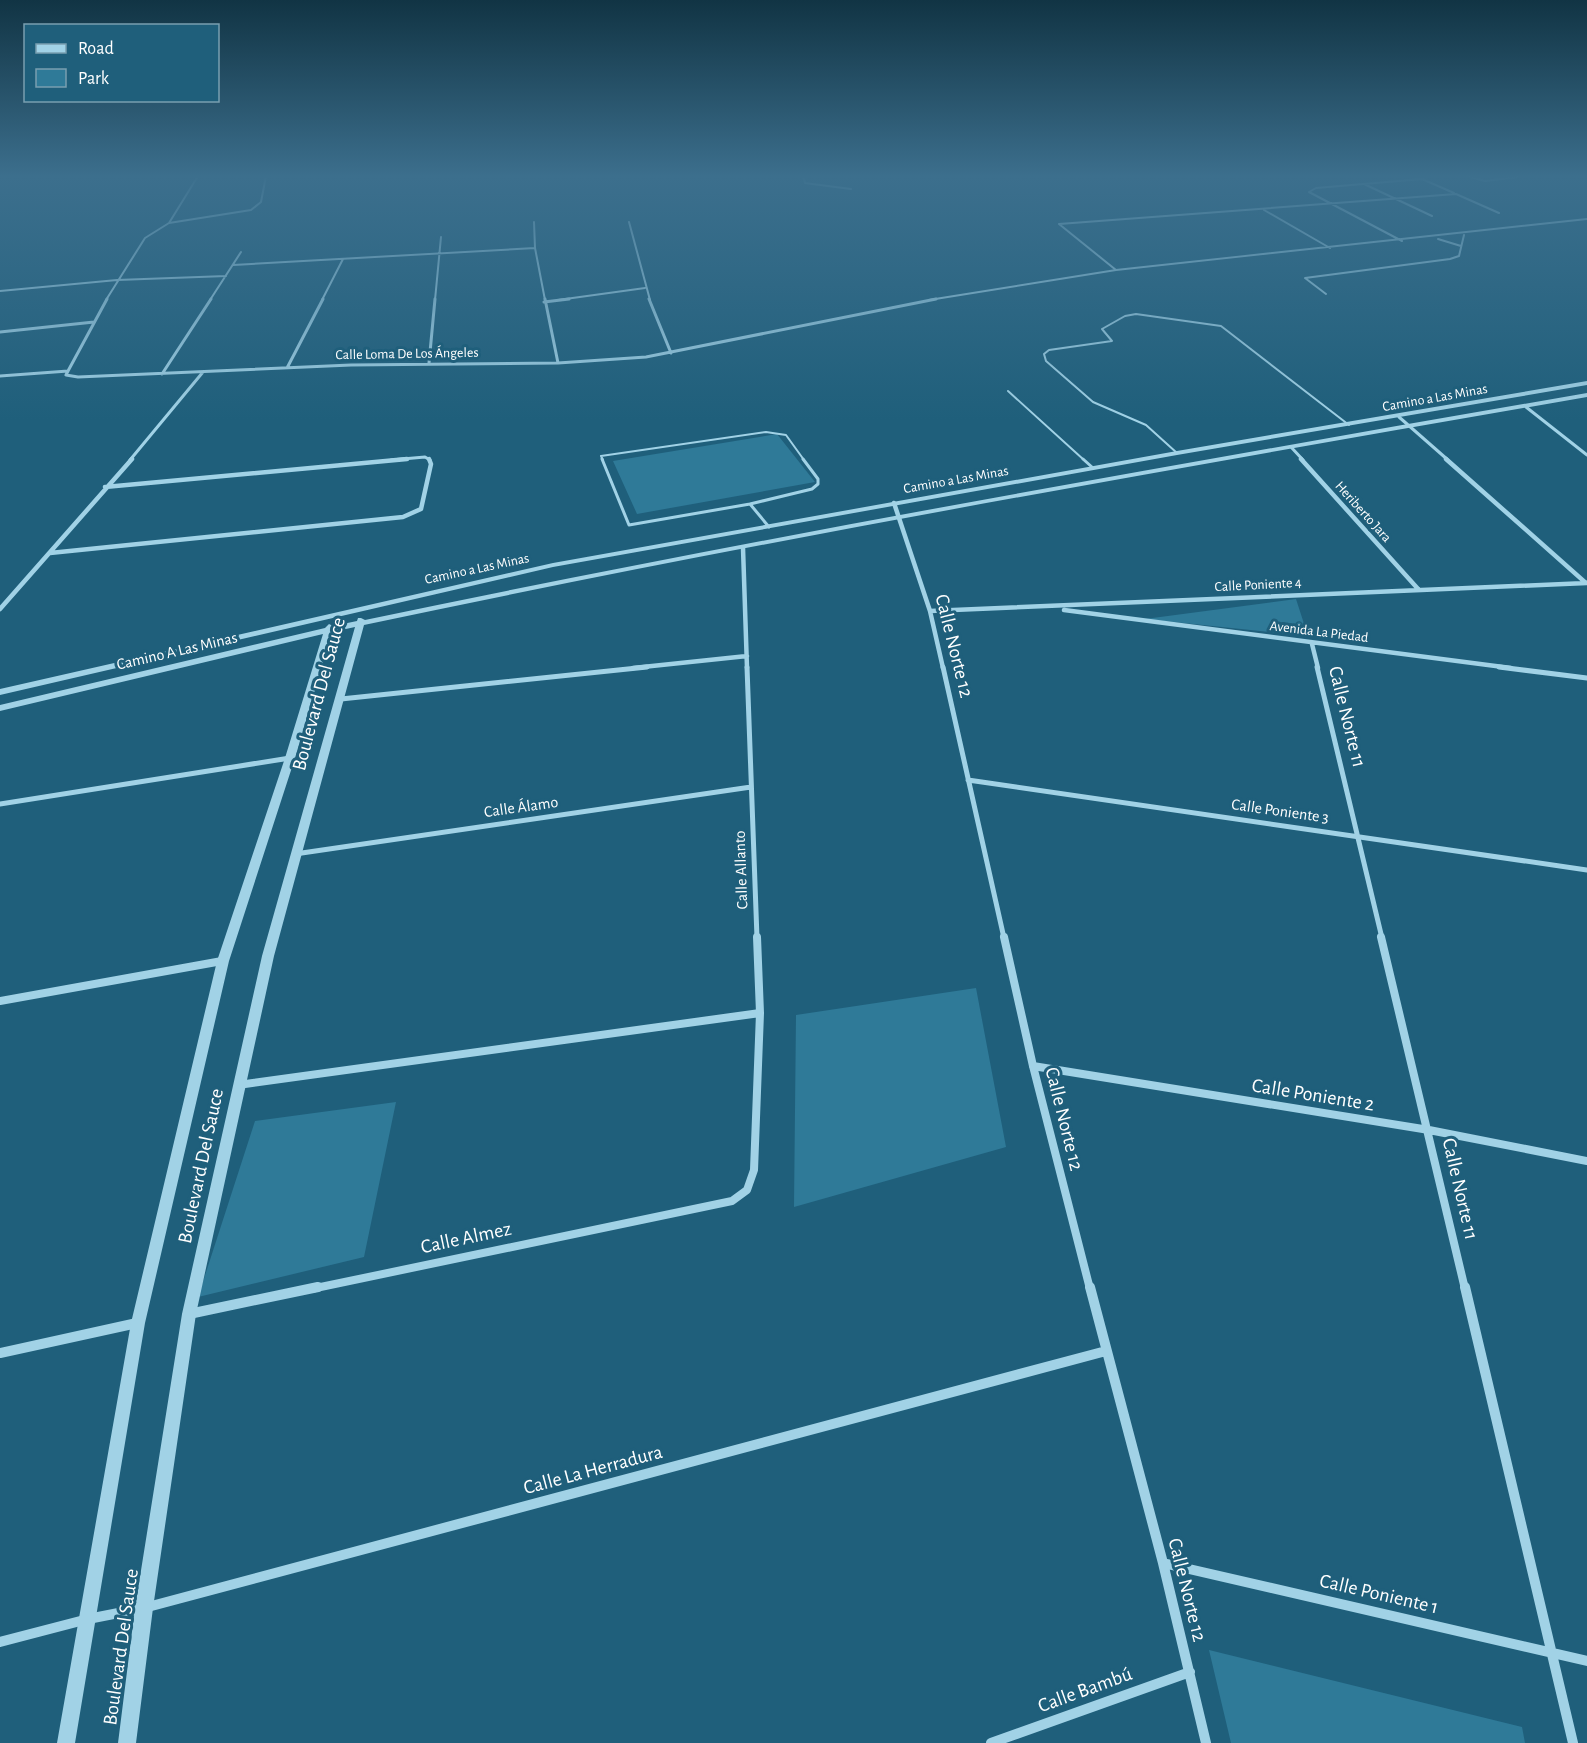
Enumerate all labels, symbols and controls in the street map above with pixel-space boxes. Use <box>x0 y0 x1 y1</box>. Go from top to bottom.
legend <box>24 24 219 102</box>
text: Road <box>78 40 114 58</box>
text: Park <box>78 70 110 88</box>
street label: Calle Loma De Los Ángeles <box>335 343 479 362</box>
street label: Camino a Las Minas <box>1381 382 1489 414</box>
street label: Camino a Las Minas <box>902 464 1010 496</box>
street label: Heriberto Jara <box>1332 479 1394 546</box>
street label: Camino a Las Minas <box>423 551 531 587</box>
street label: Calle Poniente 4 <box>1214 576 1302 594</box>
street label: Calle Norte 12 <box>931 592 977 700</box>
street label: Boulevard Del Sauce <box>289 615 349 773</box>
street label: Avenida La Piedad <box>1269 619 1369 645</box>
street label: Camino A Las Minas <box>115 629 239 673</box>
street label: Calle Norte 11 <box>1325 664 1369 770</box>
street label: Calle Álamo <box>483 792 559 820</box>
street label: Calle Poniente 3 <box>1230 796 1330 826</box>
street label: Calle Allanto <box>732 830 750 910</box>
street label: Calle Norte 12 <box>1041 1065 1087 1173</box>
street label: Calle Poniente 2 <box>1250 1075 1376 1115</box>
street label: Boulevard Del Sauce <box>175 1087 227 1245</box>
street label: Calle Norte 11 <box>1439 1136 1481 1242</box>
street label: Calle Almez <box>419 1219 513 1257</box>
street label: Calle La Herradura <box>521 1442 665 1498</box>
street label: Calle Norte 12 <box>1164 1536 1210 1644</box>
street label: Boulevard Del Sauce <box>100 1567 142 1727</box>
street label: Calle Poniente 1 <box>1318 1571 1440 1617</box>
street label: Calle Bambú <box>1035 1664 1135 1716</box>

